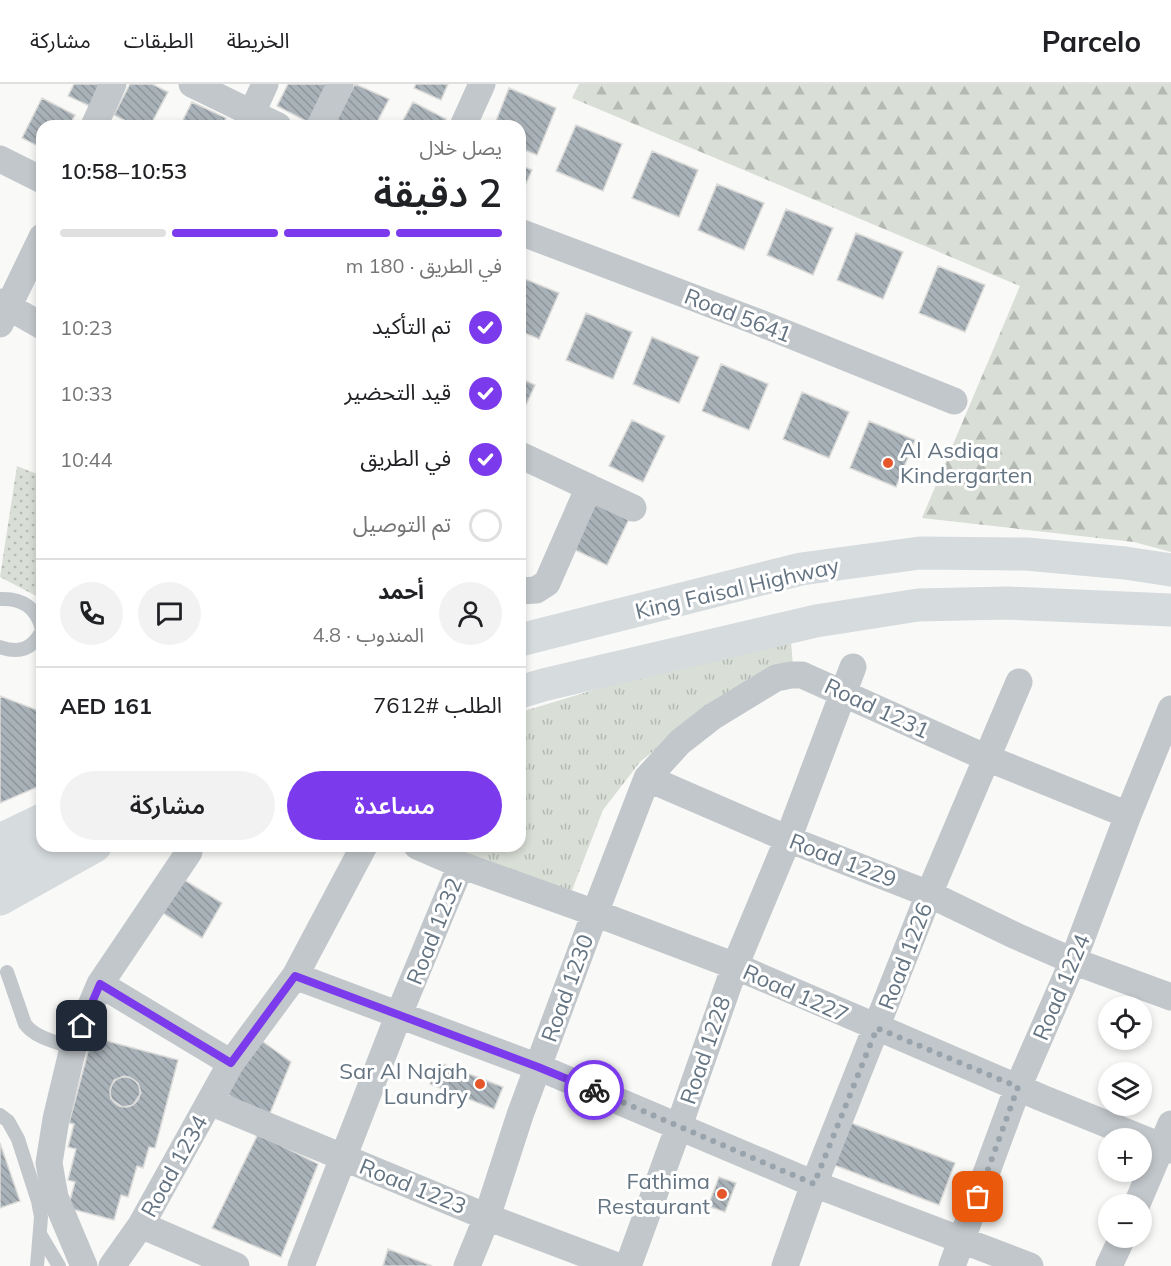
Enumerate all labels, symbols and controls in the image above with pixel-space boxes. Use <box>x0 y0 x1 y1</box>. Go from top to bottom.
text: Parcelo <box>1042 24 1141 59</box>
text: مشاركة <box>30 27 91 53</box>
text: الطبقات <box>124 27 194 53</box>
text: الخريطة <box>227 27 290 53</box>
text: يصل خلال <box>420 135 502 160</box>
text: 10:53–10:58 <box>60 157 187 185</box>
text: 2 دقيقة <box>374 168 502 217</box>
text: في الطريق · 180 m <box>346 253 502 278</box>
street label: Road 5641 <box>680 282 796 348</box>
icon: check <box>469 311 502 344</box>
text: تم التأكيد <box>372 312 451 340</box>
text: 10:23 <box>60 315 113 340</box>
icon: check <box>469 377 502 410</box>
text: قيد التحضير <box>345 378 451 406</box>
text: 10:33 <box>60 381 113 406</box>
place label: Al Asdiqa Kindergarten <box>900 436 1033 489</box>
icon: check <box>469 443 502 476</box>
text: في الطريق <box>360 444 451 472</box>
text: 10:44 <box>60 447 113 472</box>
marker: Al Asdiqa Kindergarten <box>881 456 895 470</box>
text: تم التوصيل <box>353 510 451 538</box>
street label: King Faisal Highway <box>632 551 842 625</box>
text: أحمد <box>378 577 424 605</box>
button: phone <box>60 582 123 645</box>
button: chat <box>138 582 201 645</box>
button: person <box>439 582 502 645</box>
text: المندوب · 4.8 <box>313 622 424 647</box>
street label: Road 1231 <box>820 672 934 744</box>
text: الطلب #7612 <box>373 691 502 719</box>
text: AED 161 <box>60 692 152 720</box>
button: مشاركة <box>60 771 275 840</box>
button: مساعدة <box>287 771 502 840</box>
street label: Road 1229 <box>785 827 901 893</box>
street label: Road 1232 <box>400 874 468 988</box>
street label: Road 1226 <box>872 898 938 1014</box>
street label: Road 1230 <box>535 930 599 1046</box>
street label: Road 1224 <box>1026 930 1096 1044</box>
street label: Road 1227 <box>739 957 853 1029</box>
street label: Road 1228 <box>673 992 737 1108</box>
map controls <box>1098 996 1152 1248</box>
button: locate <box>1098 996 1152 1050</box>
pin <box>56 1000 107 1051</box>
icon: home <box>65 1009 98 1042</box>
place label: Sar Al Najah Laundry <box>339 1057 468 1110</box>
courier <box>564 1060 624 1120</box>
button: layers <box>1098 1062 1152 1116</box>
icon: bike <box>578 1074 611 1107</box>
marker: Sar Al Najah Laundry <box>473 1077 487 1091</box>
street label: Road 1234 <box>134 1110 214 1222</box>
button: + <box>1098 1128 1152 1182</box>
street label: Road 1223 <box>356 1152 470 1220</box>
place label: Fathima Restaurant <box>597 1167 710 1220</box>
pin <box>952 1171 1003 1222</box>
icon: bag <box>961 1180 994 1213</box>
marker: Fathima Restaurant <box>715 1187 729 1201</box>
button: − <box>1098 1194 1152 1248</box>

